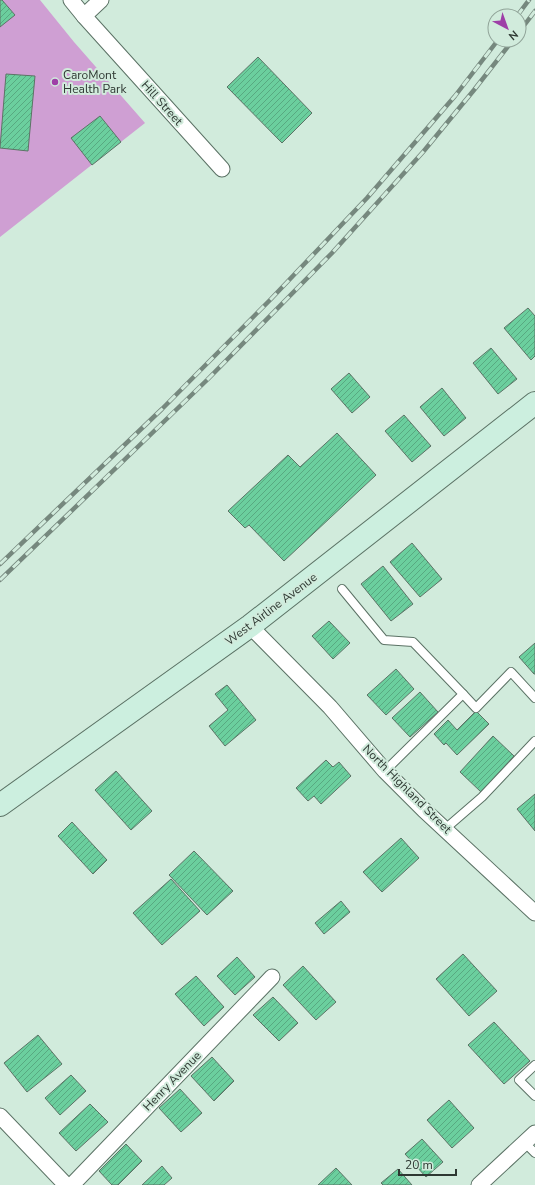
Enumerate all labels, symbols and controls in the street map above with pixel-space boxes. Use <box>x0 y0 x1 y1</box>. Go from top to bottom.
north arrow <box>487 8 527 48</box>
text: N <box>505 27 521 44</box>
place label: CaroMont Health Park <box>63 67 127 97</box>
marker: CaroMont Health Park <box>50 77 60 87</box>
street label: Hill Street <box>138 77 187 129</box>
street label: West Airline Avenue <box>222 569 320 649</box>
street label: North Highland Street <box>359 741 455 837</box>
street label: Henry Avenue <box>139 1048 205 1114</box>
scale bar <box>399 1151 456 1177</box>
text: 20 m <box>405 1157 433 1173</box>

